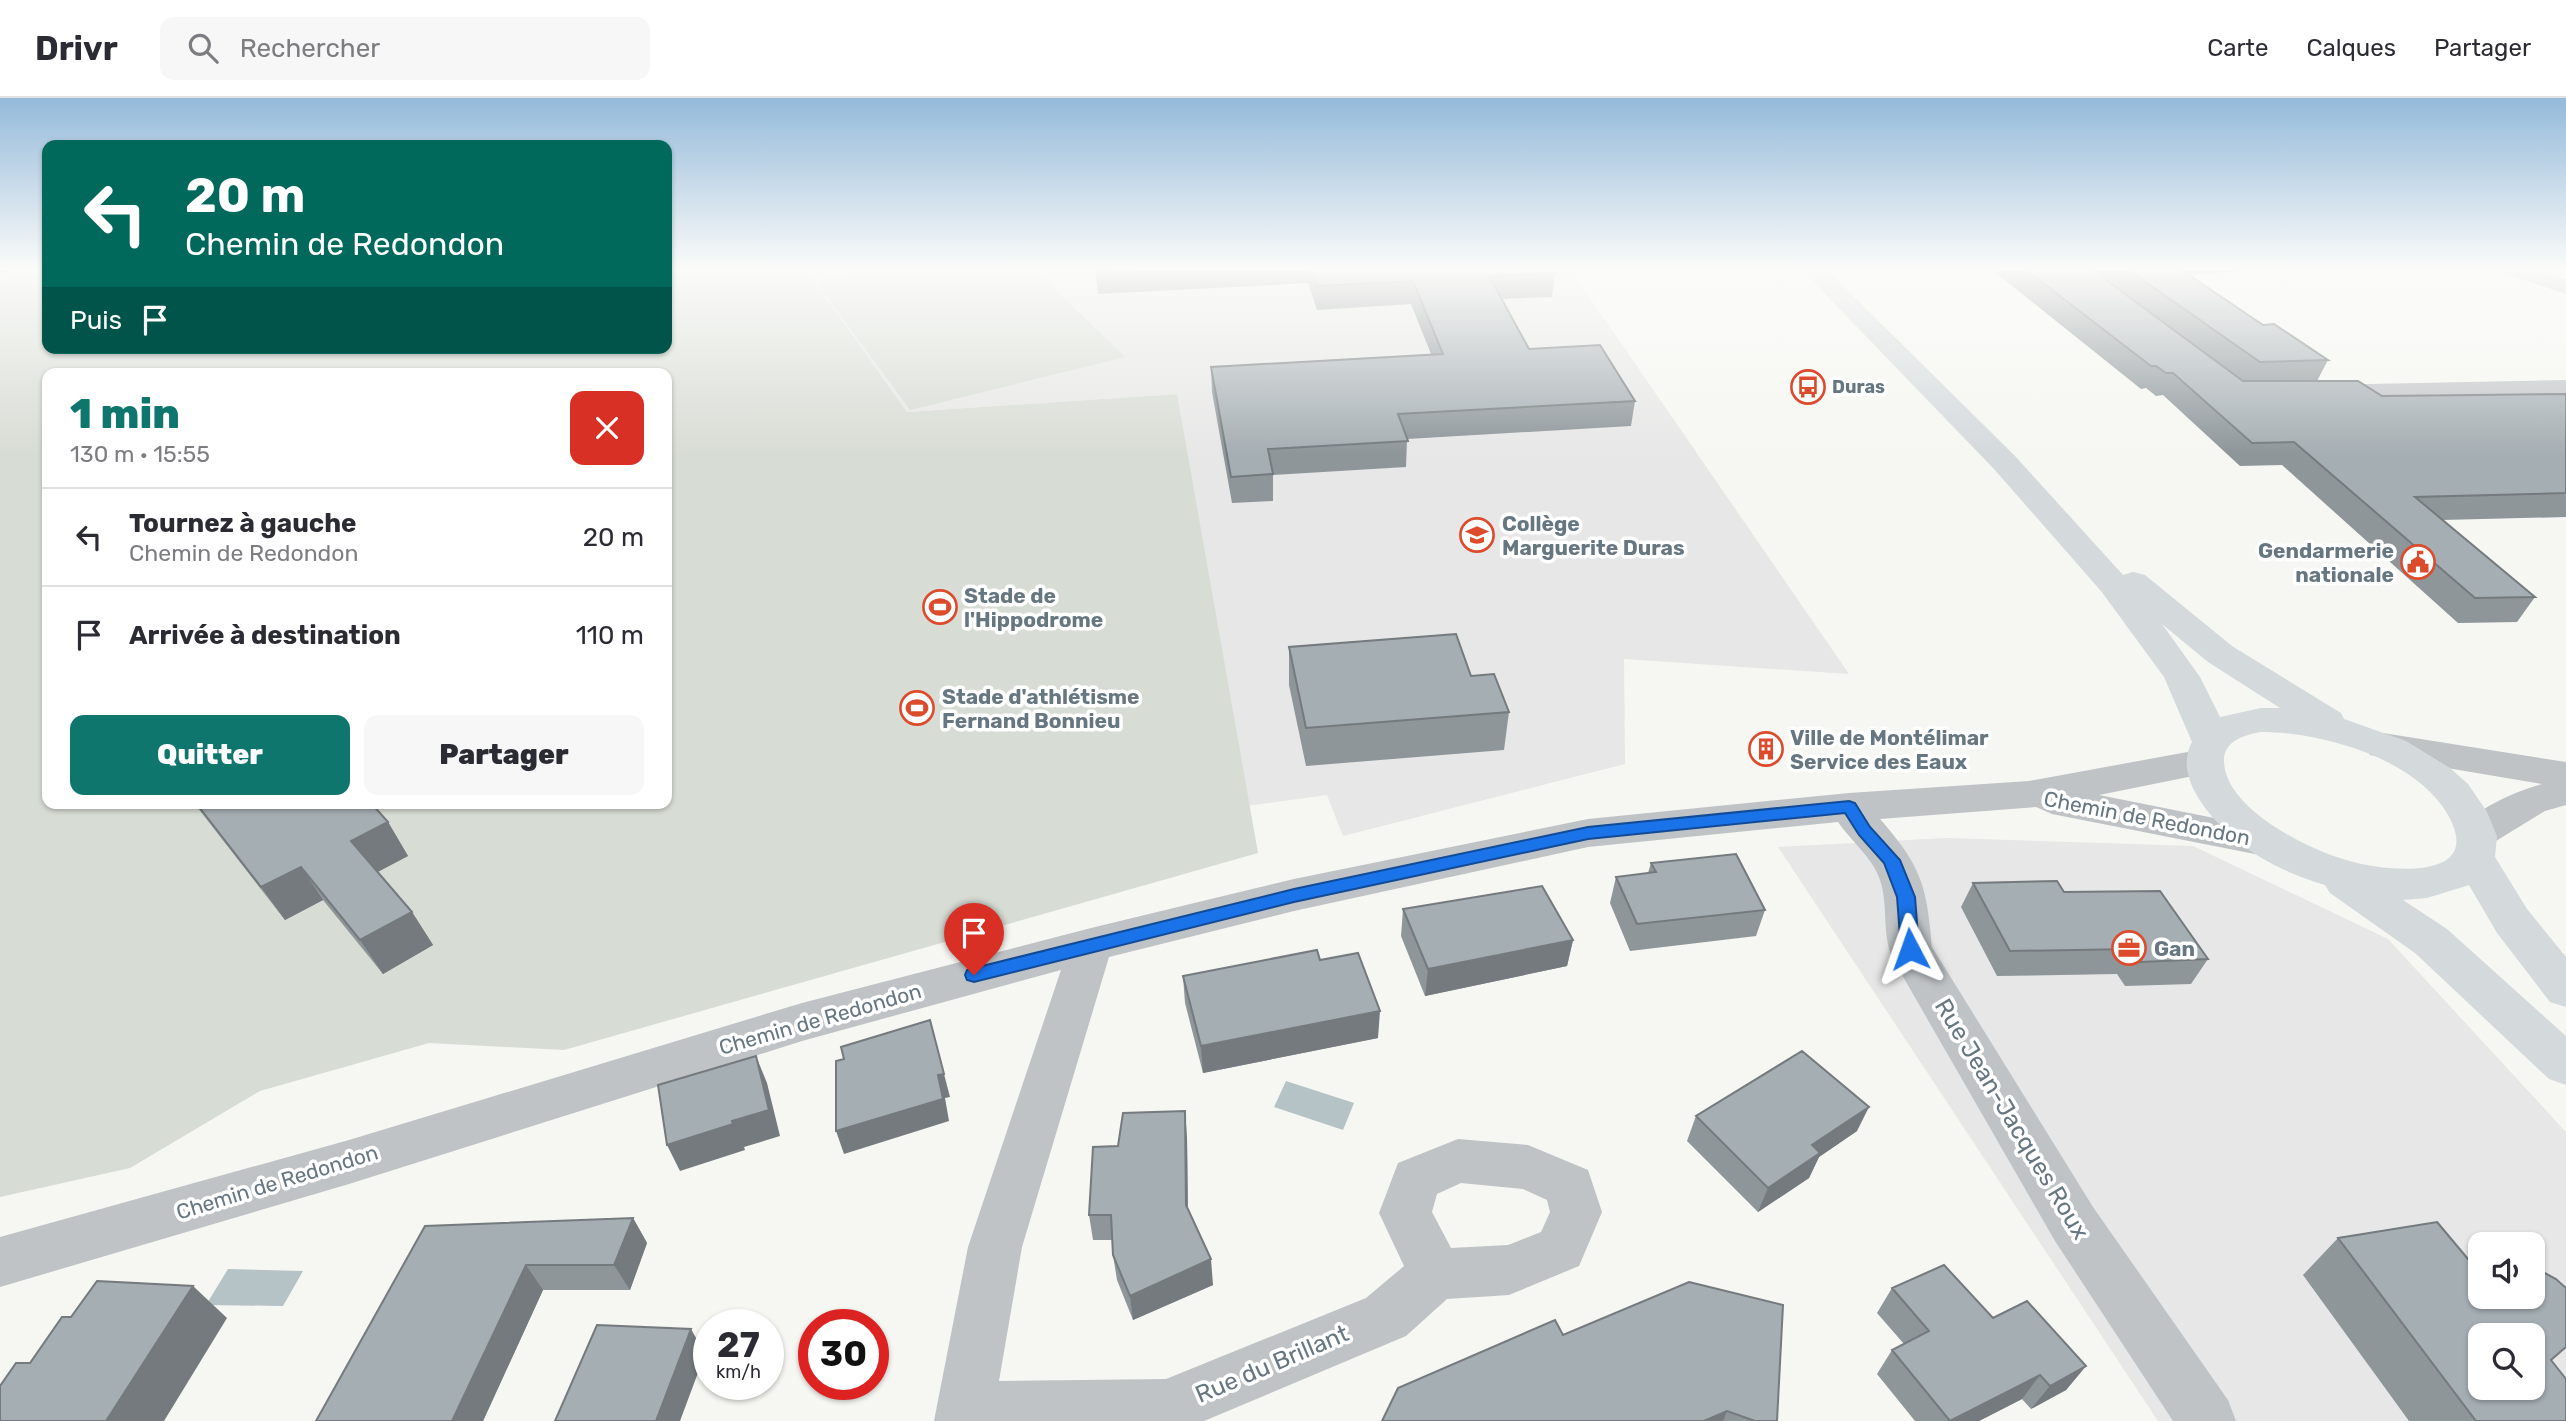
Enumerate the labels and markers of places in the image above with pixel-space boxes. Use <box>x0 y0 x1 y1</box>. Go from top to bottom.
bus stop icon: Duras <box>1789 368 1827 406</box>
place label: Duras <box>1832 376 1885 398</box>
place label: Collège Marguerite Duras <box>1502 511 1685 560</box>
school or university icon: Collège Marguerite Duras <box>1458 516 1496 554</box>
place label: Gendarmerie nationale <box>2258 538 2394 587</box>
public building icon: Gendarmerie nationale <box>2399 543 2437 581</box>
place label: Stade de l'Hippodrome <box>964 583 1103 632</box>
sports icon: Stade de l'Hippodrome <box>921 588 959 626</box>
place label: Stade d'athlétisme Fernand Bonnieu <box>942 684 1140 733</box>
sports icon: Stade d'athlétisme Fernand Bonnieu <box>898 689 936 727</box>
place label: Ville de Montélimar Service des Eaux <box>1790 725 1989 774</box>
building icon: Ville de Montélimar Service des Eaux <box>1747 730 1785 768</box>
pin <box>944 903 1004 975</box>
office icon: Gan <box>2110 929 2148 967</box>
place label: Gan <box>2154 936 2195 961</box>

